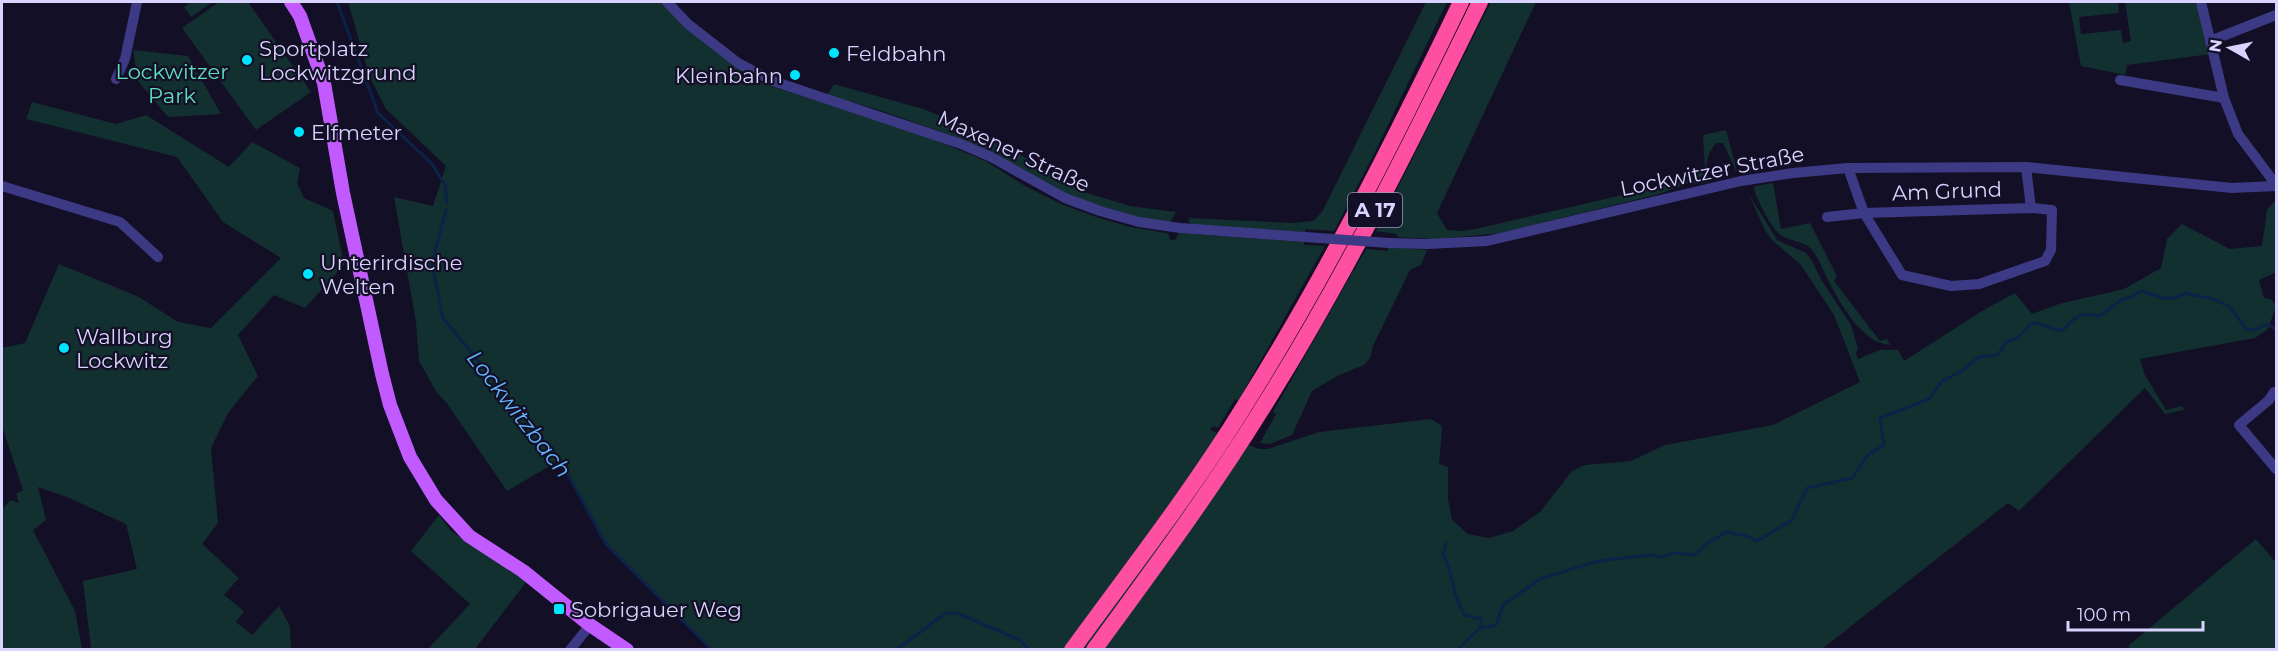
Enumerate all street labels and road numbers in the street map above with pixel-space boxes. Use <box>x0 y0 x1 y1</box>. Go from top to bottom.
street label: Maxener Straße <box>934 105 1094 197</box>
street label: Lockwitzer Straße <box>1618 141 1806 201</box>
street label: Am Grund <box>1892 177 2002 205</box>
road number: A 17 <box>1348 193 1402 227</box>

